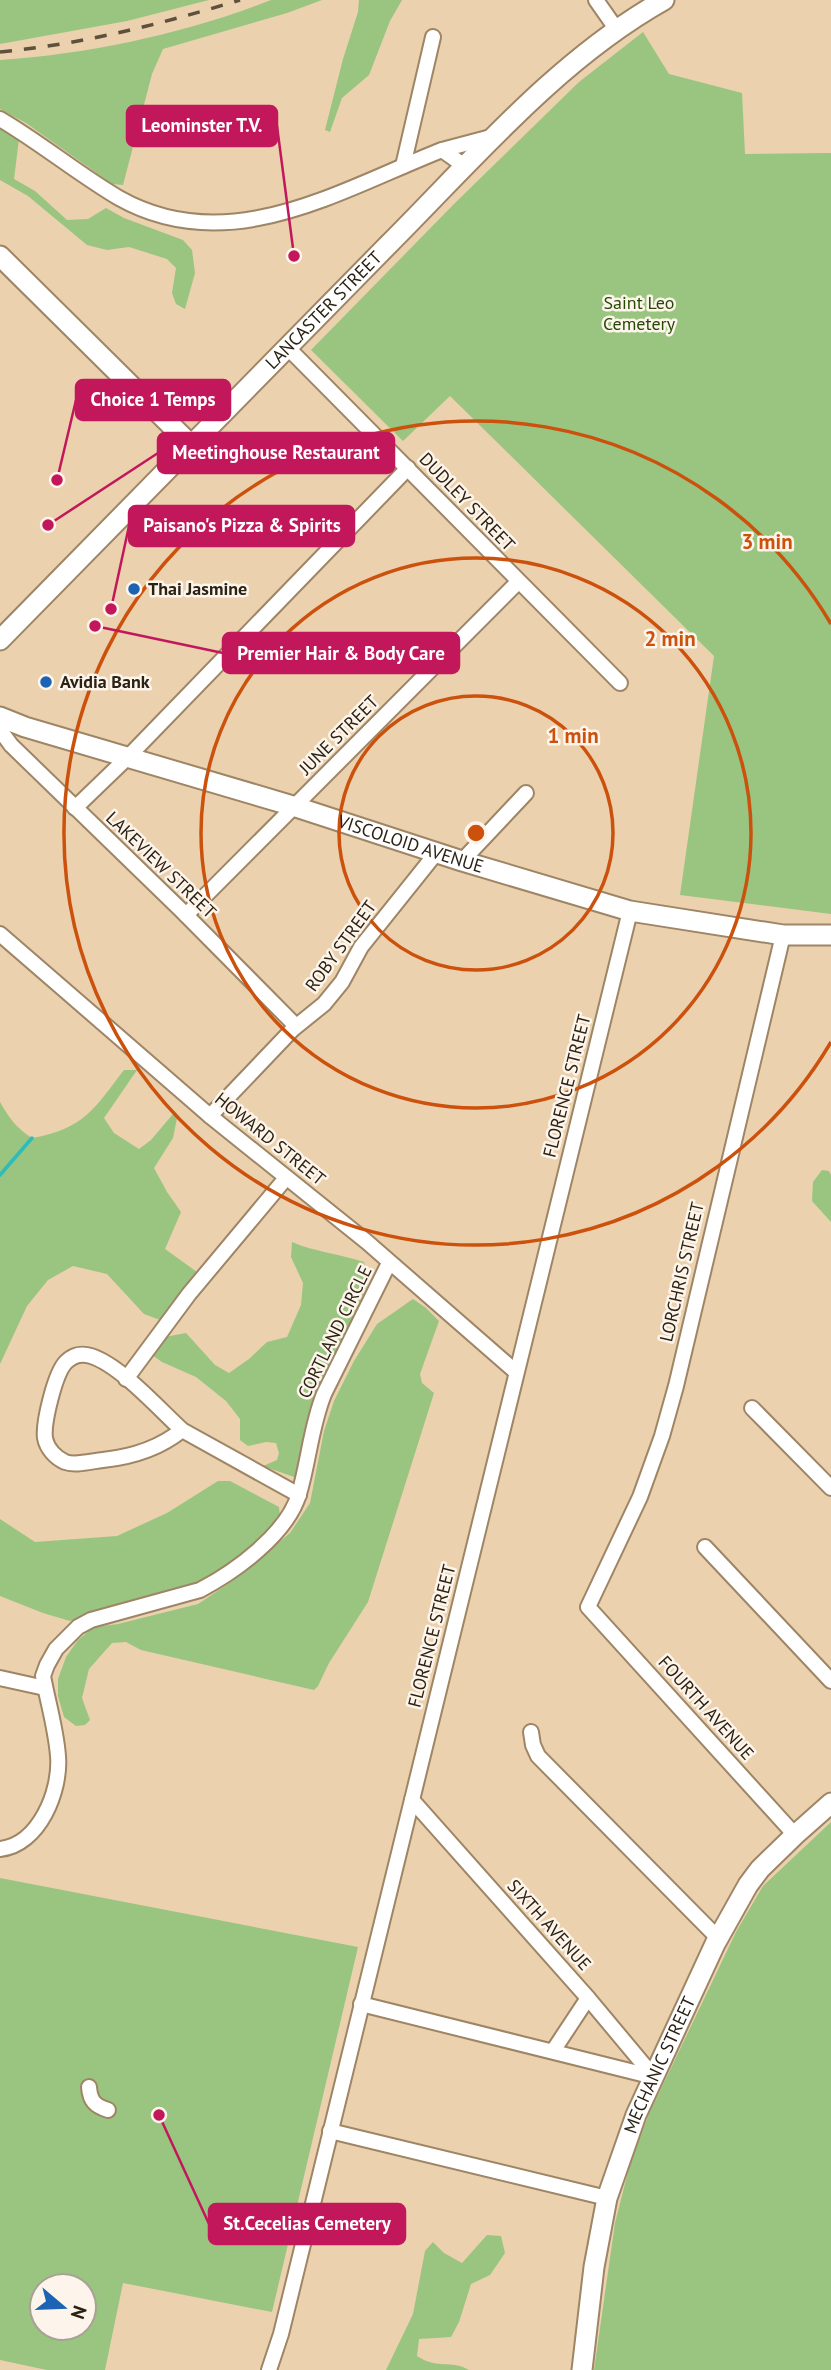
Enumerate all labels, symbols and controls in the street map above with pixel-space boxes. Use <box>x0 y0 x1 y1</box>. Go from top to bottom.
callout: Leominster T.V. <box>127 106 277 146</box>
text: Leominster T.V. <box>142 113 262 137</box>
street label: LANCASTER STREET <box>260 246 386 374</box>
park label: Saint Leo Cemetery <box>603 291 676 335</box>
callout: Choice 1 Temps <box>76 380 230 420</box>
text: Choice 1 Temps <box>90 387 216 411</box>
callout: Meetinghouse Restaurant <box>158 433 394 473</box>
text: Meetinghouse Restaurant <box>172 440 380 464</box>
street label: DUDLEY STREET <box>415 448 520 556</box>
callout: Paisano's Pizza & Spirits <box>129 506 354 546</box>
text: Paisano's Pizza & Spirits <box>143 513 341 537</box>
text: 3 min <box>741 528 793 555</box>
place label: Thai Jasmine <box>148 577 247 600</box>
marker: Thai Jasmine <box>126 581 142 597</box>
text: 2 min <box>644 625 696 652</box>
callout: Premier Hair & Body Care <box>223 633 459 673</box>
text: Premier Hair & Body Care <box>237 641 445 665</box>
place label: Avidia Bank <box>60 670 150 693</box>
marker: Avidia Bank <box>38 674 54 690</box>
street label: JUNE STREET <box>293 690 383 780</box>
text: 1 min <box>547 722 599 749</box>
street label: LAKEVIEW STREET <box>101 806 221 923</box>
street label: VISCOLOID AVENUE <box>334 809 486 878</box>
centre of rings <box>464 821 488 845</box>
street label: ROBY STREET <box>300 896 381 996</box>
street label: FLORENCE STREET <box>538 1012 595 1160</box>
street label: HOWARD STREET <box>210 1087 330 1190</box>
street label: LORCHRIS STREET <box>654 1200 709 1344</box>
street label: CORTLAND CIRCLE <box>292 1262 377 1402</box>
street label: FLORENCE STREET <box>403 1562 460 1710</box>
street label: FOURTH AVENUE <box>654 1651 759 1765</box>
street label: SIXTH AVENUE <box>502 1874 596 1975</box>
street label: MECHANIC STREET <box>618 1993 700 2136</box>
callout: St.Cecelias Cemetery <box>209 2204 405 2244</box>
text: St.Cecelias Cemetery <box>223 2211 392 2235</box>
north arrow <box>28 2272 98 2342</box>
text: N <box>66 2303 92 2322</box>

